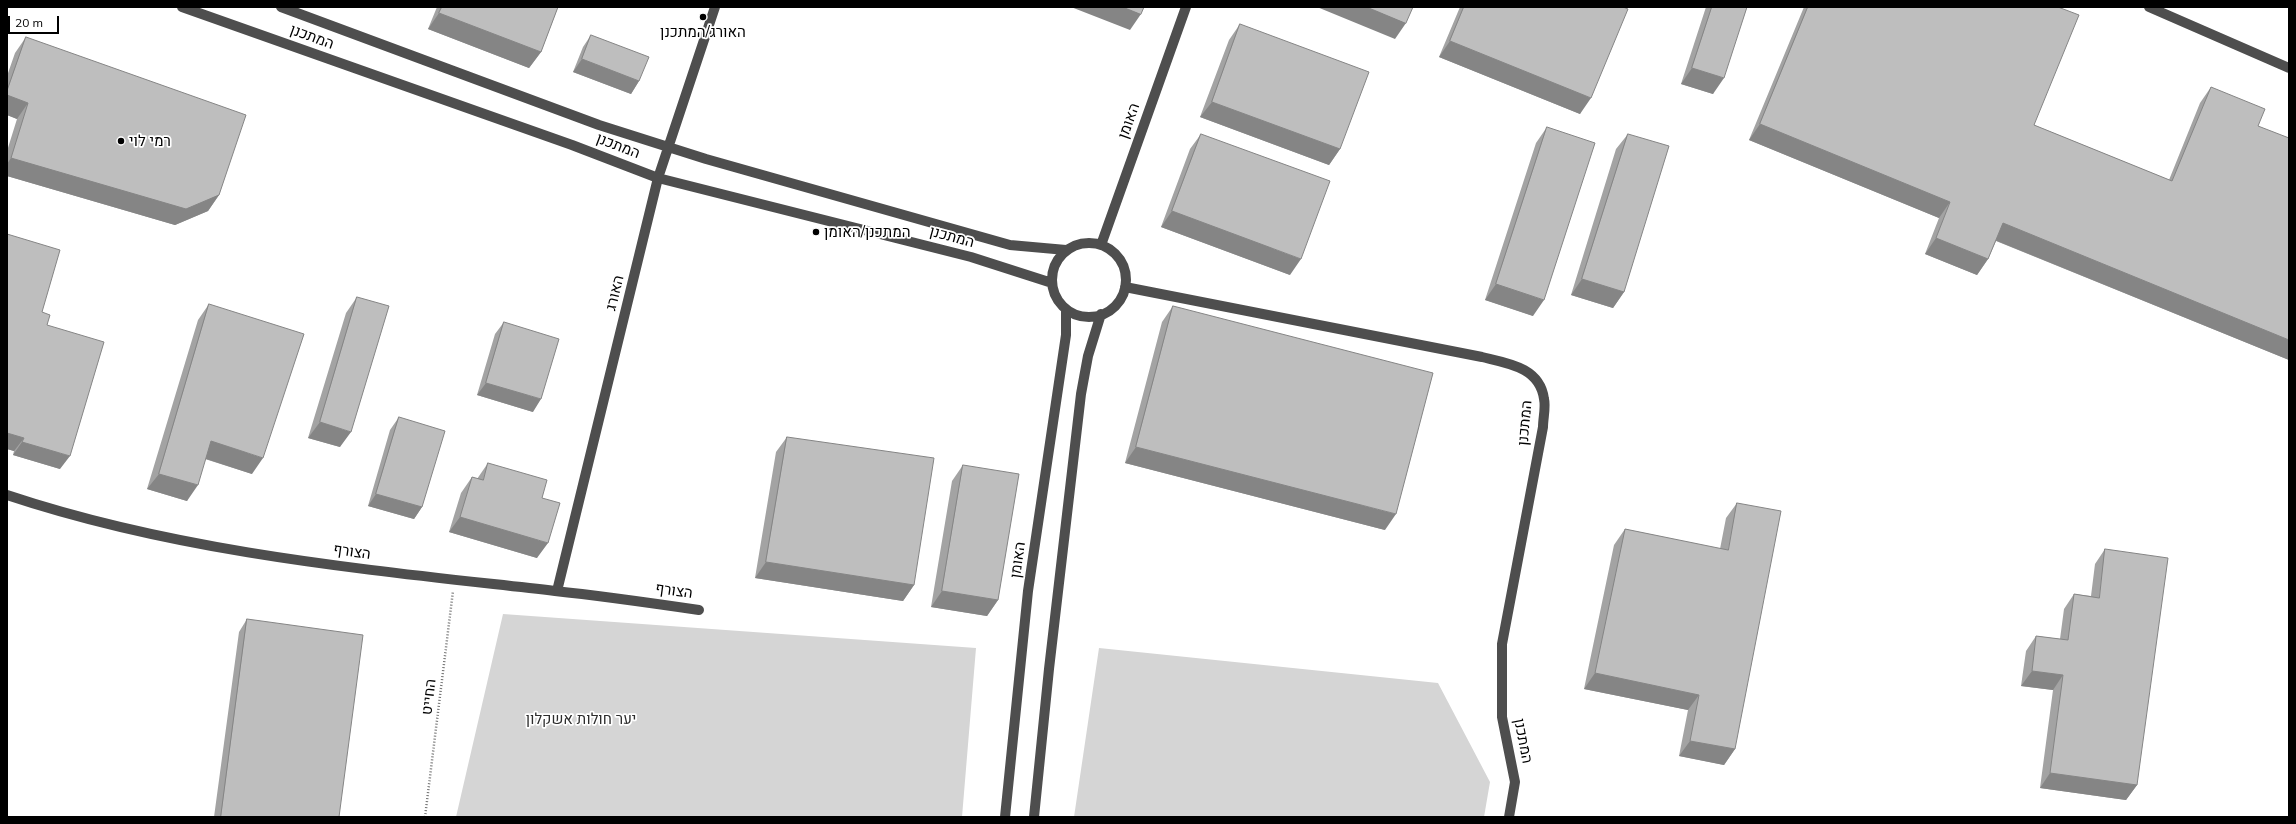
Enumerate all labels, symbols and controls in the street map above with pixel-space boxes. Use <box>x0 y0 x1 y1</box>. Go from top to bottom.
scale bar <box>10 8 61 34</box>
marker: האורג/המתכנן <box>698 12 708 22</box>
text: 20 m <box>15 15 43 30</box>
street label: המתכנן <box>288 21 336 53</box>
place label: האורג/המתכנן <box>660 23 746 41</box>
street label: האומן <box>1114 101 1144 141</box>
street label: המתכנן <box>594 129 642 163</box>
place label: רמי לוי <box>129 132 171 150</box>
marker: רמי לוי <box>116 136 126 146</box>
street label: המתכנן <box>928 222 976 252</box>
place label: המתכנן/האומן <box>824 223 910 241</box>
marker: המתכנן/האומן <box>811 227 821 237</box>
street label: האורג <box>602 273 628 313</box>
street label: המתכנן <box>1514 400 1536 446</box>
street label: הצורף <box>332 540 372 564</box>
street label: האומן <box>1007 541 1029 579</box>
street label: הצורף <box>654 579 694 603</box>
street label: החייט <box>418 678 440 716</box>
park label: יער חולות אשקלון <box>526 710 636 728</box>
street label: המתכנן <box>1510 717 1536 765</box>

